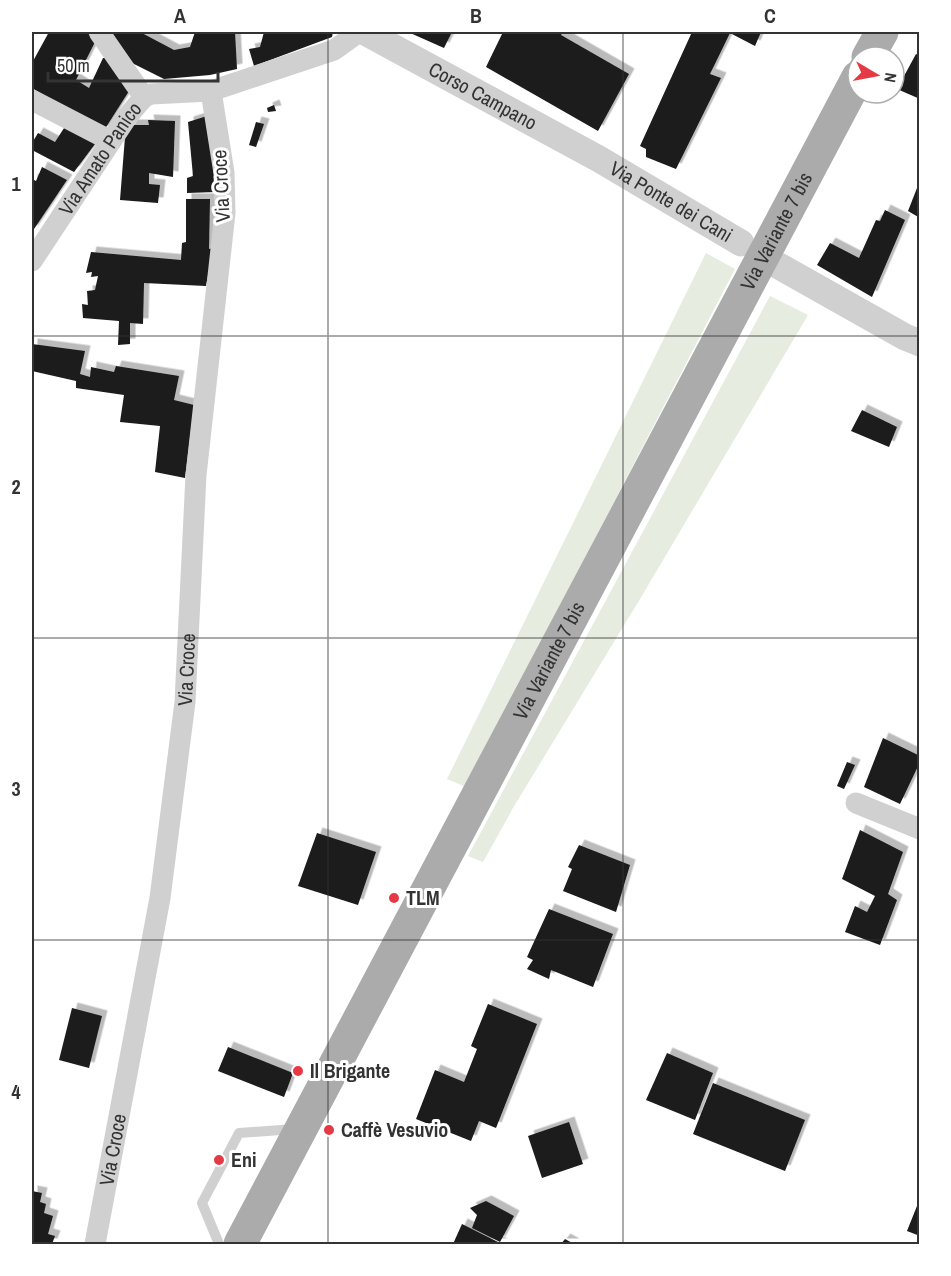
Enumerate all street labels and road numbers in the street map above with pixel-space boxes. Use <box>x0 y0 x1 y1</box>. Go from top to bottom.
street label: Corso Campano <box>424 55 542 136</box>
street label: Via Amato Panico <box>52 96 147 220</box>
street label: Via Croce <box>205 149 236 223</box>
street label: Via Ponte dei Cani <box>605 154 738 248</box>
street label: Via Variante 7 bis <box>734 167 818 295</box>
street label: Via Variante 7 bis <box>506 597 591 724</box>
street label: Via Croce <box>171 633 201 707</box>
street label: Via Croce <box>92 1111 132 1188</box>

